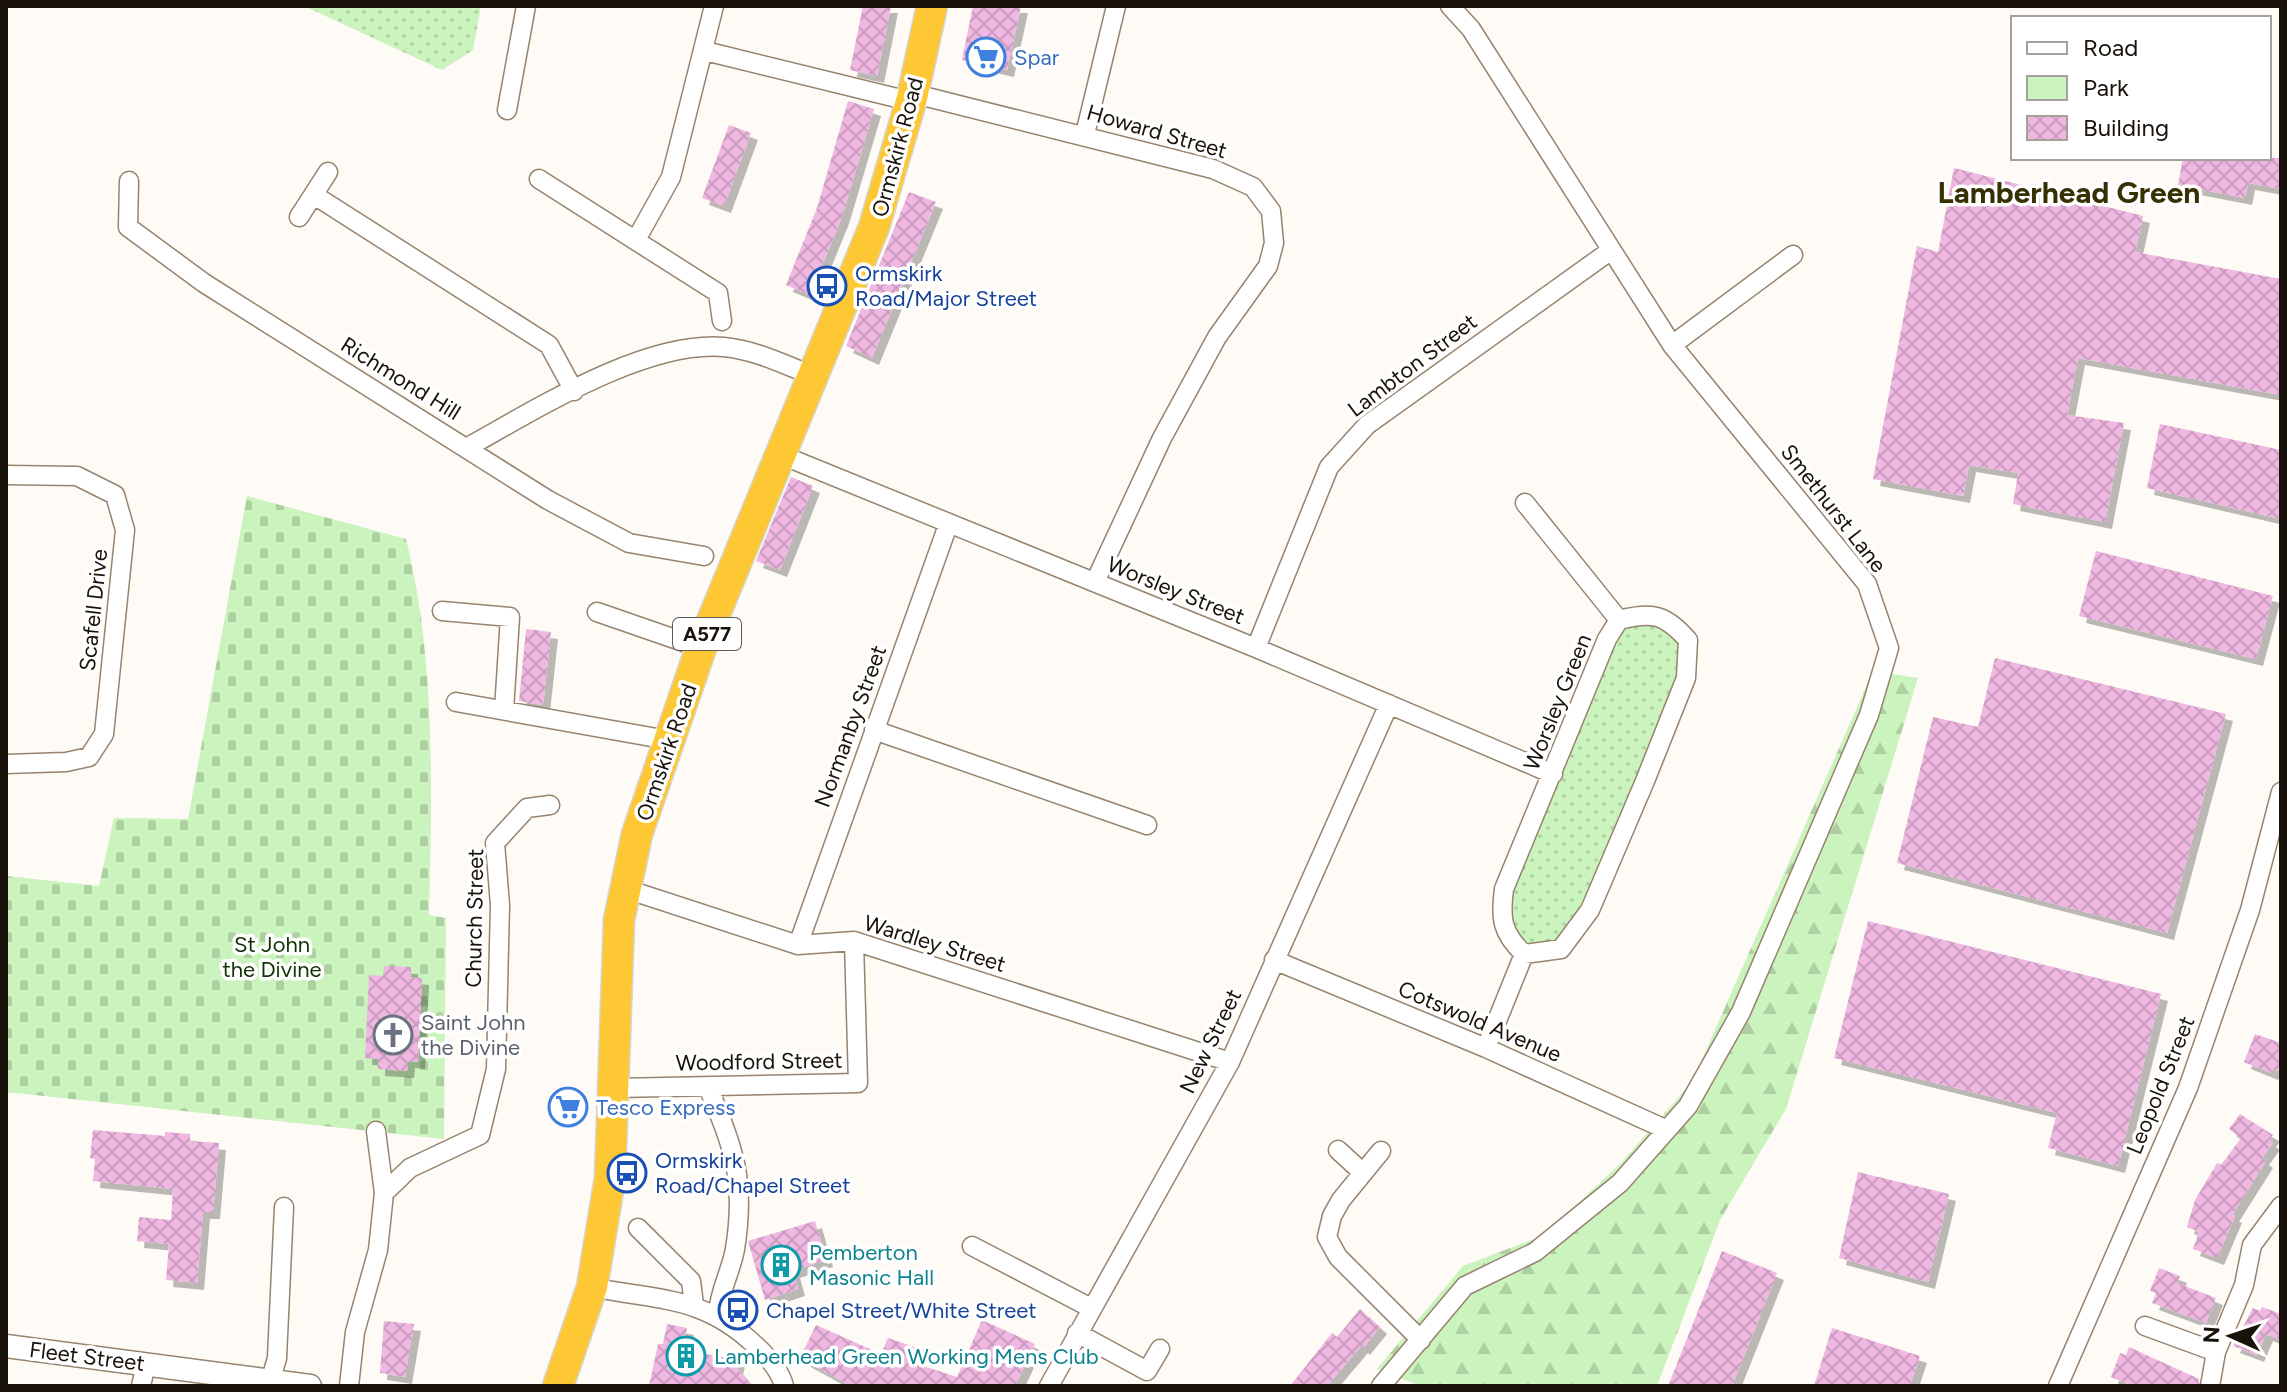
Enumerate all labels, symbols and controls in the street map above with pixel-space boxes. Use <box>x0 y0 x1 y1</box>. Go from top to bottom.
legend <box>2011 16 2271 160</box>
text: Road <box>2083 33 2138 62</box>
supermarket icon: Spar <box>965 36 1007 78</box>
place label: Spar <box>1014 44 1060 71</box>
text: Park <box>2083 73 2129 102</box>
street label: Ormskirk Road <box>866 74 929 220</box>
street label: Howard Street <box>1084 99 1230 164</box>
text: Building <box>2083 113 2169 142</box>
district label: Lamberhead Green <box>1938 174 2200 211</box>
place label: Ormskirk Road/Major Street <box>855 260 1037 312</box>
bus stop icon: Ormskirk Road/Major Street <box>806 265 848 307</box>
street label: Lambton Street <box>1342 308 1482 423</box>
street label: Richmond Hill <box>336 331 466 426</box>
street label: Smethurst Lane <box>1775 439 1892 578</box>
street label: Scafell Drive <box>74 548 113 672</box>
street label: Worsley Street <box>1103 551 1248 630</box>
road number: A577 <box>673 618 741 650</box>
street label: Worsley Green <box>1518 630 1597 774</box>
street label: Normanby Street <box>809 641 892 811</box>
street label: Ormskirk Road <box>630 680 703 824</box>
street label: Church Street <box>460 848 489 988</box>
street label: Wardley Street <box>861 909 1009 978</box>
park label: St John the Divine <box>222 931 322 983</box>
street label: Cotswold Avenue <box>1394 975 1565 1068</box>
street label: New Street <box>1174 985 1247 1098</box>
place label: Saint John the Divine <box>421 1009 526 1061</box>
street label: Leopold Street <box>2120 1012 2200 1158</box>
church icon: Saint John the Divine <box>372 1014 414 1056</box>
street label: Woodford Street <box>675 1047 843 1076</box>
supermarket icon: Tesco Express <box>547 1086 589 1128</box>
place label: Tesco Express <box>596 1094 736 1121</box>
place label: Ormskirk Road/Chapel Street <box>655 1147 850 1199</box>
bus stop icon: Ormskirk Road/Chapel Street <box>606 1152 648 1194</box>
place label: Pemberton Masonic Hall <box>809 1239 934 1291</box>
building icon: Pemberton Masonic Hall <box>760 1244 802 1286</box>
bus stop icon: Chapel Street/White Street <box>717 1289 759 1331</box>
north arrow <box>2191 1296 2271 1376</box>
place label: Chapel Street/White Street <box>766 1297 1037 1324</box>
text: N <box>2198 1326 2225 1344</box>
building icon: Lamberhead Green Working Mens Club <box>665 1335 707 1377</box>
street label: Fleet Street <box>28 1336 146 1377</box>
place label: Lamberhead Green Working Mens Club <box>714 1343 1099 1370</box>

